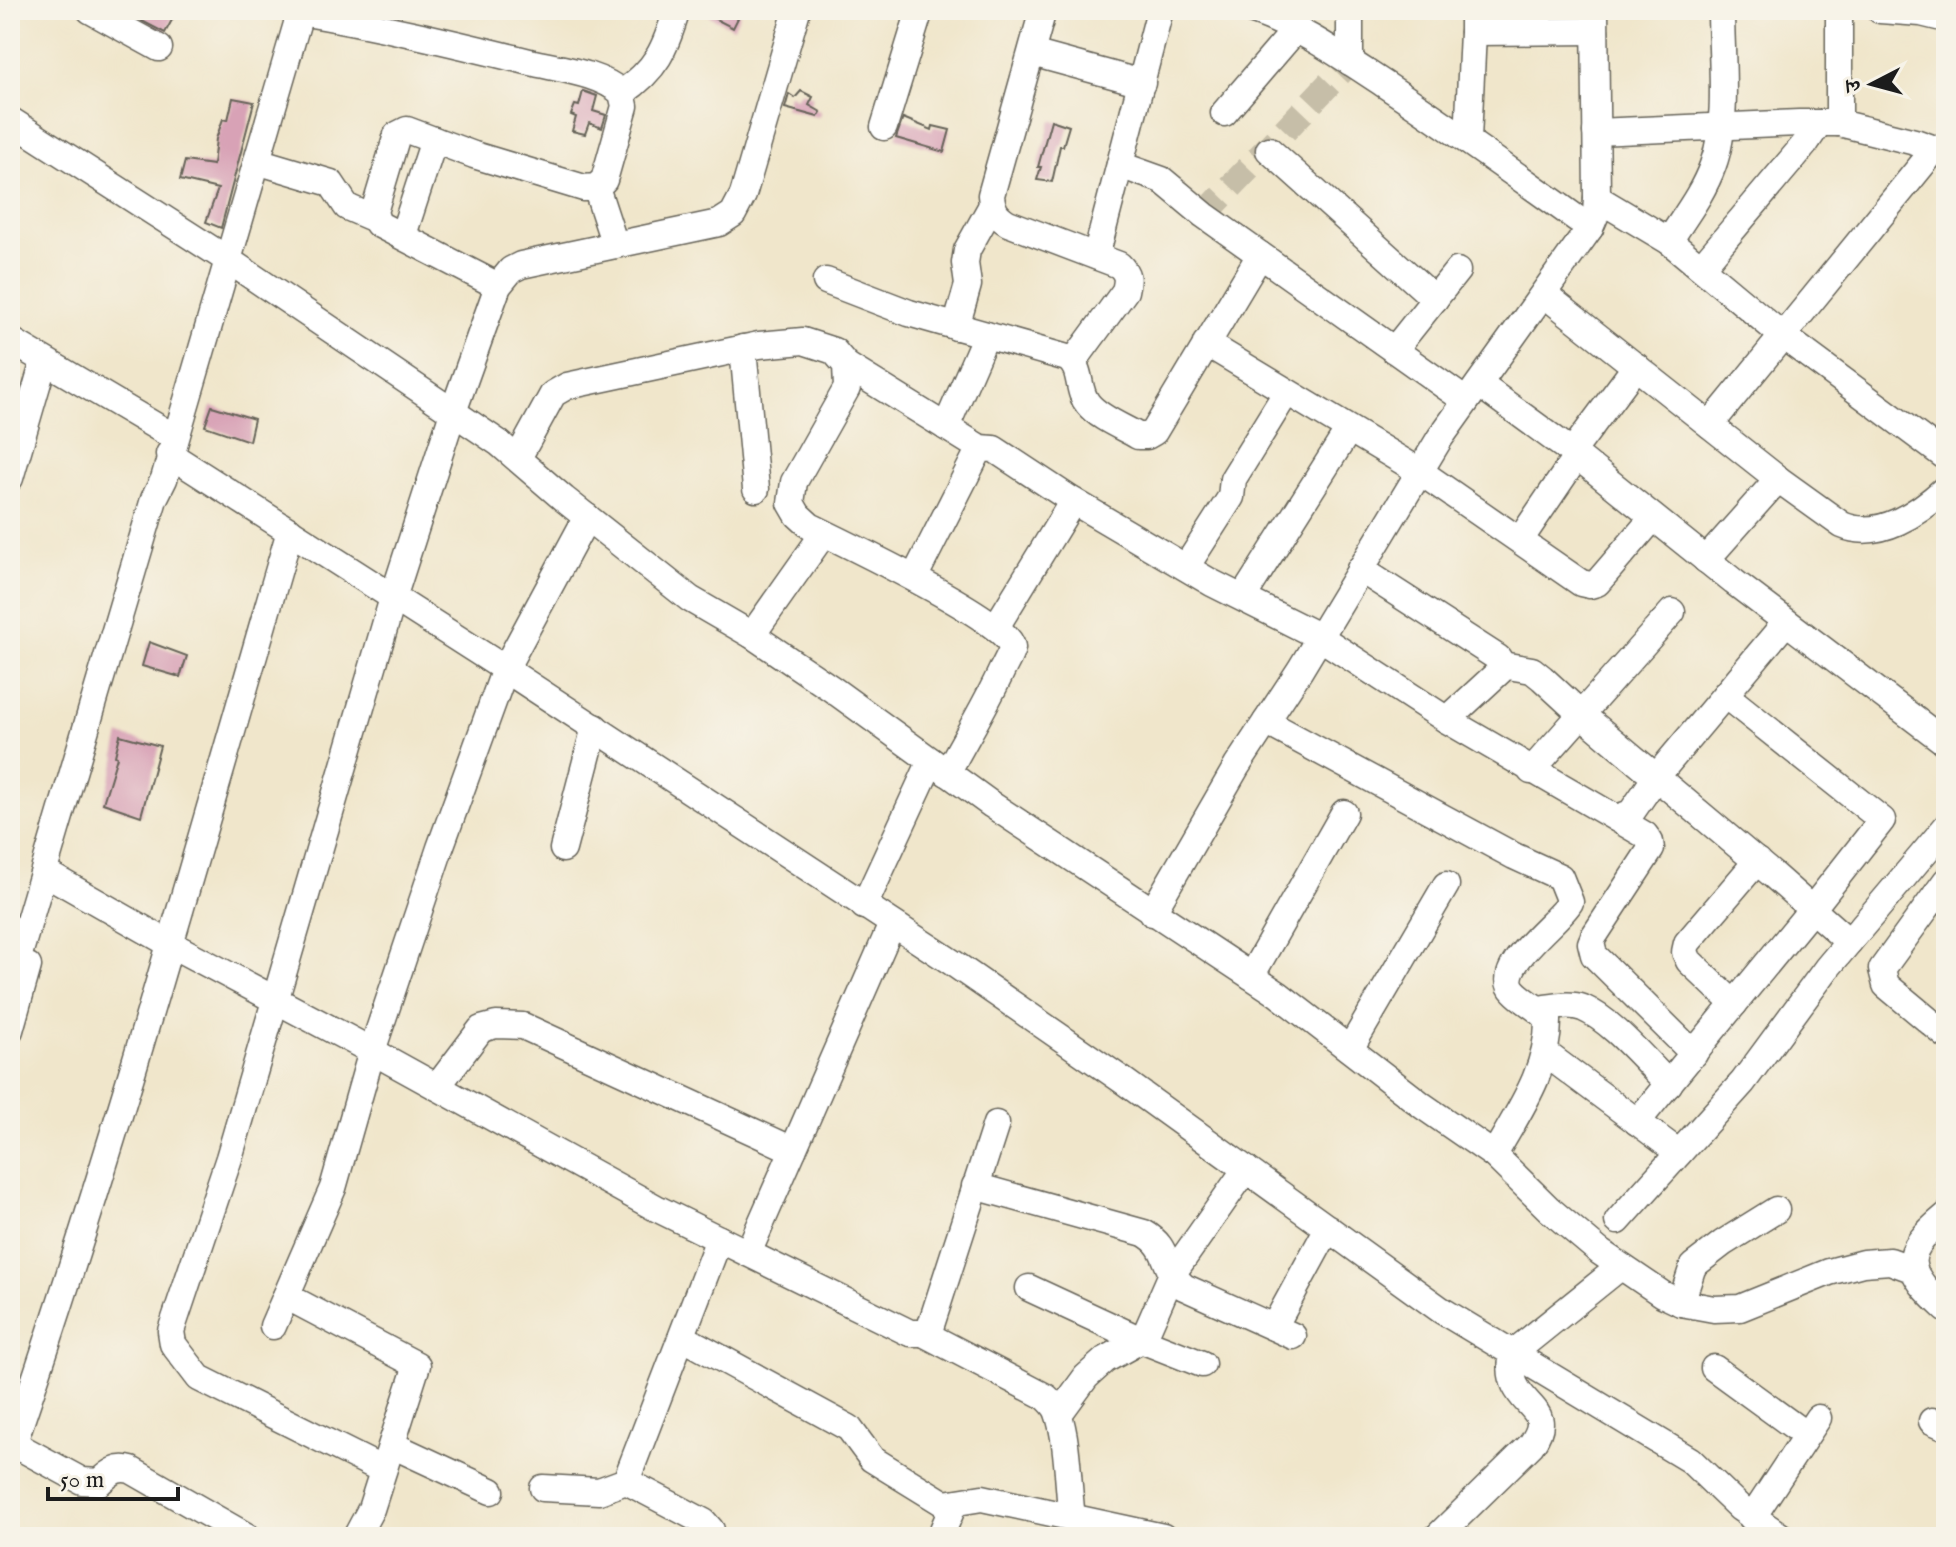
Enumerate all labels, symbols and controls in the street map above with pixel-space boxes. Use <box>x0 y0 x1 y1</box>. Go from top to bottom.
north arrow <box>1832 44 1912 124</box>
text: उ <box>1839 77 1869 95</box>
scale bar <box>48 1451 178 1501</box>
text: 50 m <box>60 1465 104 1496</box>

